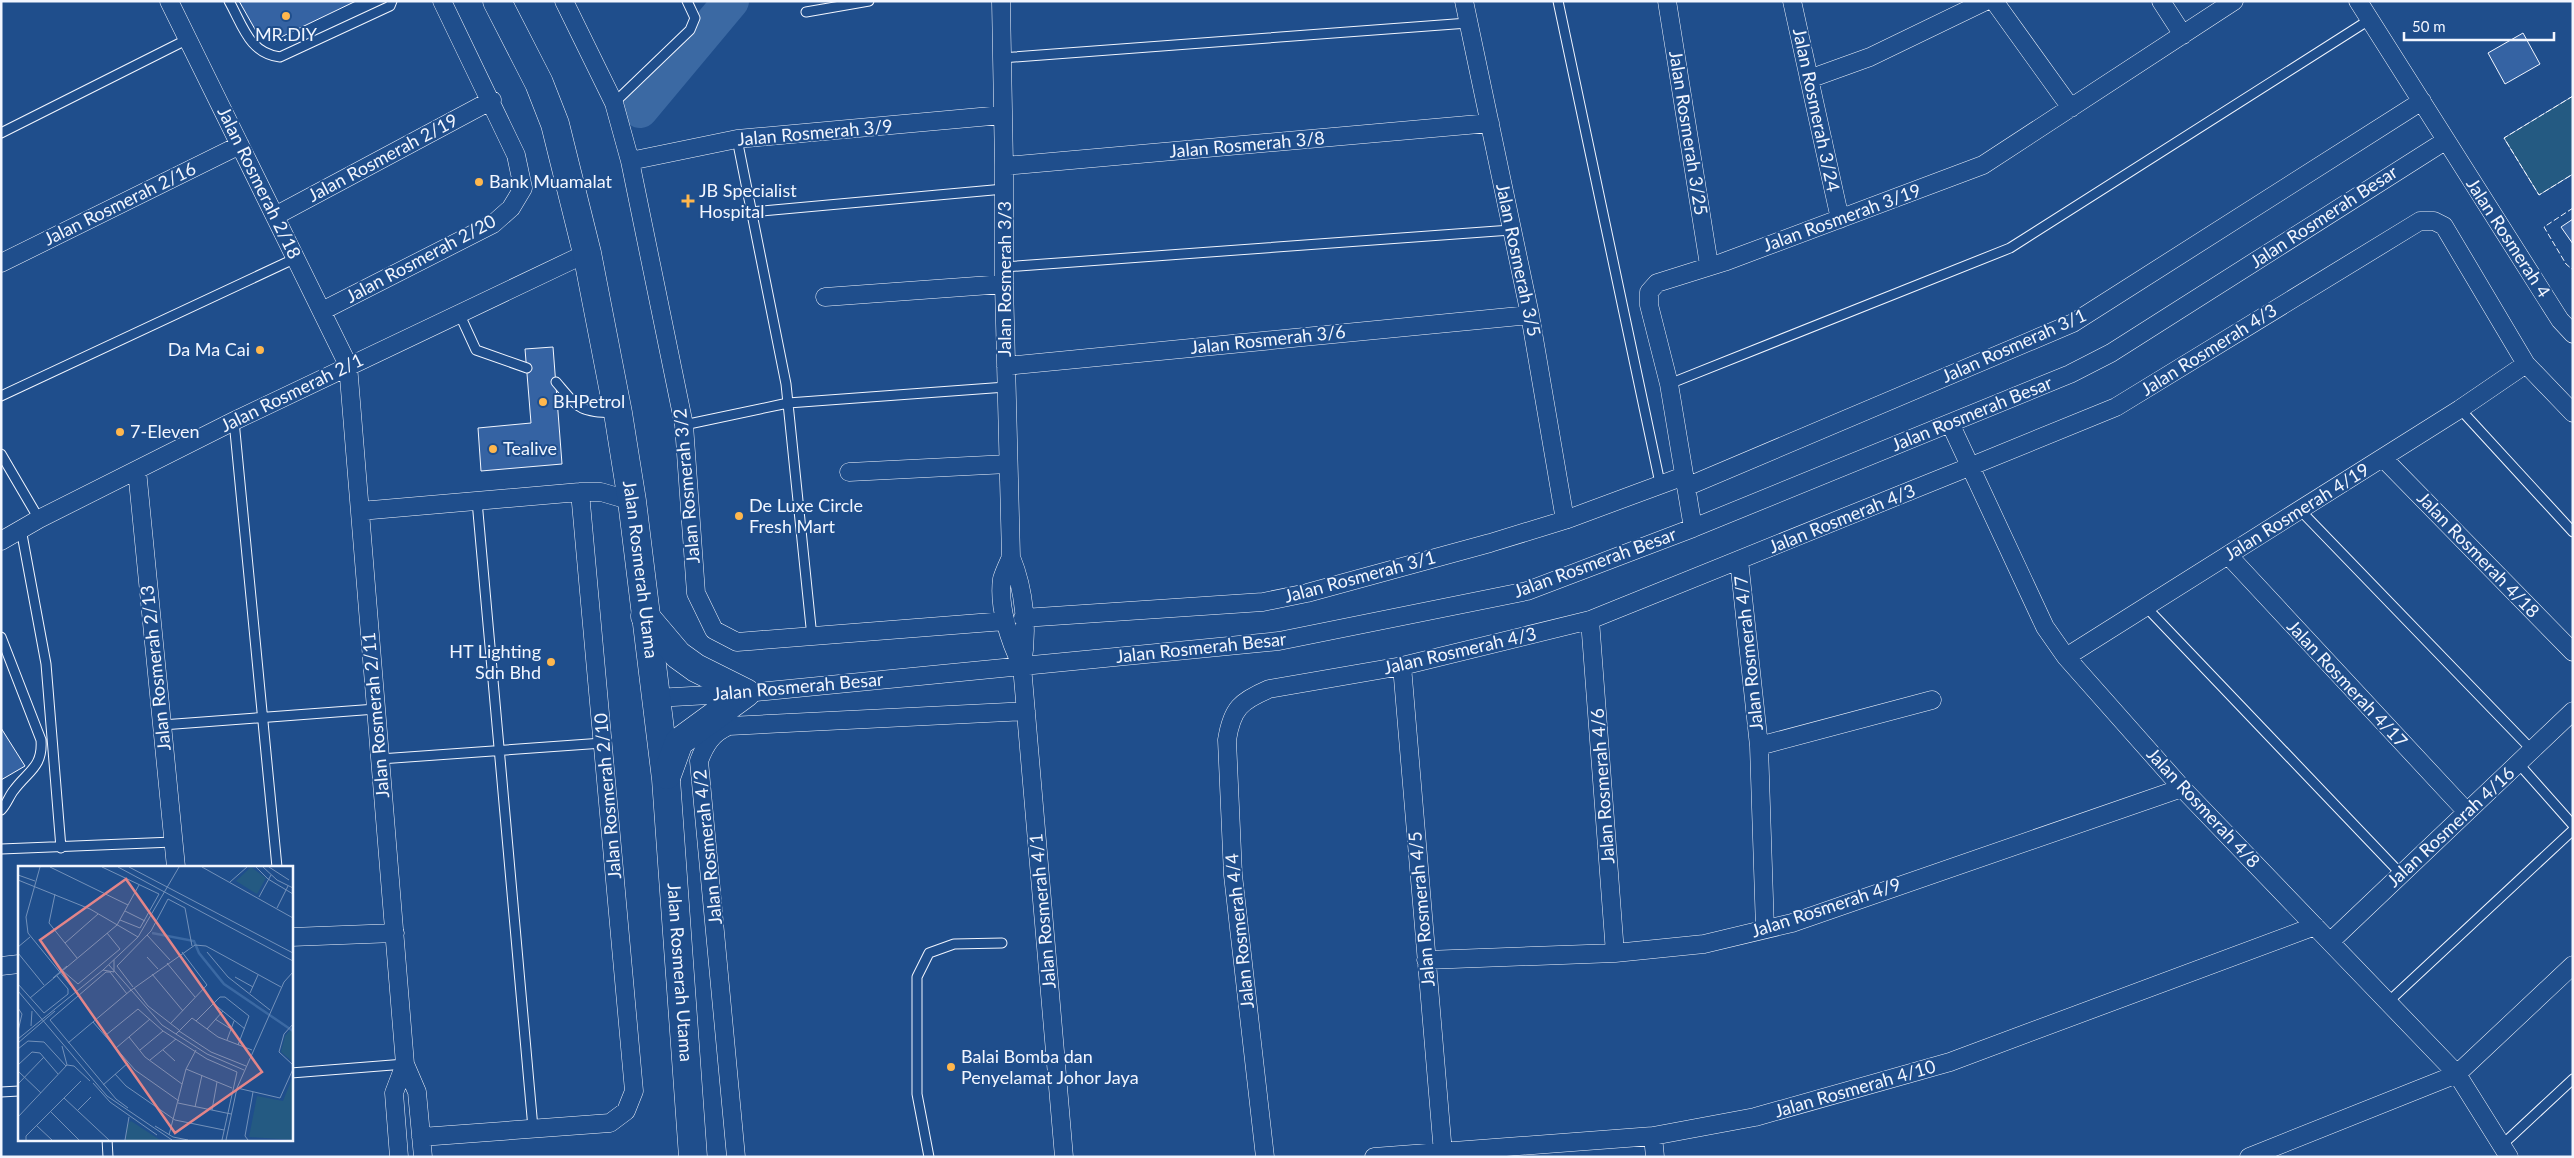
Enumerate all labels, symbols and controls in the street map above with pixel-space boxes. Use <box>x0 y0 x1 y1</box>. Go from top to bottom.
marker: MR.DIY <box>280 10 292 22</box>
scale bar <box>2404 10 2554 42</box>
text: 50 m <box>2412 17 2446 35</box>
place label: MR.DIY <box>255 23 318 45</box>
street label: Jalan Rosmerah 3/24 <box>1789 26 1845 194</box>
street label: Jalan Rosmerah 3/25 <box>1665 49 1713 217</box>
street label: Jalan Rosmerah 2/18 <box>214 103 306 262</box>
street label: Jalan Rosmerah 2/19 <box>304 108 461 206</box>
street label: Jalan Rosmerah 3/9 <box>736 114 894 150</box>
street label: Jalan Rosmerah 3/8 <box>1168 126 1326 162</box>
street label: Jalan Rosmerah 2/16 <box>40 157 199 249</box>
street label: Jalan Rosmerah Besar <box>2246 160 2402 272</box>
place label: Bank Muamalat <box>489 170 613 192</box>
street label: Jalan Rosmerah 4 <box>2462 174 2556 301</box>
marker: Bank Muamalat <box>473 176 485 188</box>
street label: Jalan Rosmerah 3/19 <box>1760 178 1924 256</box>
place label: JB Specialist Hospital <box>699 179 797 222</box>
street label: Jalan Rosmerah 3/5 <box>1492 181 1546 338</box>
marker: JB Specialist Hospital <box>681 194 695 208</box>
street label: Jalan Rosmerah 3/3 <box>993 201 1015 357</box>
street label: Jalan Rosmerah 2/20 <box>342 209 499 307</box>
street label: Jalan Rosmerah 4/3 <box>2136 298 2280 400</box>
street label: Jalan Rosmerah 3/1 <box>1938 303 2089 387</box>
street label: Jalan Rosmerah 3/6 <box>1189 320 1347 358</box>
place label: Da Ma Cai <box>168 338 250 360</box>
marker: Da Ma Cai <box>254 344 266 356</box>
street label: Jalan Rosmerah 2/1 <box>217 348 367 436</box>
street label: Jalan Rosmerah Besar <box>1888 371 2056 455</box>
place label: BHPetrol <box>553 390 625 412</box>
marker: BHPetrol <box>537 396 549 408</box>
street label: Jalan Rosmerah 3/2 <box>668 407 704 565</box>
place label: 7-Eleven <box>130 420 200 442</box>
marker: 7-Eleven <box>114 426 126 438</box>
place label: Tealive <box>503 437 557 459</box>
marker: Tealive <box>487 443 499 455</box>
street label: Jalan Rosmerah 4/19 <box>2220 458 2373 565</box>
street label: Jalan Rosmerah Utama <box>619 479 663 660</box>
street label: Jalan Rosmerah 4/3 <box>1765 479 1918 558</box>
street label: Jalan Rosmerah 4/18 <box>2413 487 2544 622</box>
place label: De Luxe Circle Fresh Mart <box>749 494 863 537</box>
marker: De Luxe Circle Fresh Mart <box>733 510 745 522</box>
street label: Jalan Rosmerah Besar <box>1510 522 1679 602</box>
street label: Jalan Rosmerah 3/1 <box>1282 545 1438 607</box>
street label: Jalan Rosmerah 4/7 <box>1729 574 1767 732</box>
street label: Jalan Rosmerah 2/13 <box>135 584 175 752</box>
street label: Jalan Rosmerah 4/17 <box>2283 615 2413 752</box>
street label: Jalan Rosmerah 4/3 <box>1381 622 1538 678</box>
street label: Jalan Rosmerah Besar <box>1115 627 1288 667</box>
street label: Jalan Rosmerah 2/11 <box>357 631 393 799</box>
place label: HT Lighting Sdn Bhd <box>449 640 541 683</box>
marker: HT Lighting Sdn Bhd <box>545 656 557 668</box>
street label: Jalan Rosmerah Besar <box>712 668 885 704</box>
street label: Jalan Rosmerah 4/6 <box>1586 707 1618 865</box>
street label: Jalan Rosmerah 2/10 <box>589 712 625 880</box>
street label: Jalan Rosmerah 4/8 <box>2142 743 2265 872</box>
street label: Jalan Rosmerah 4/16 <box>2382 761 2519 891</box>
street label: Jalan Rosmerah 4/2 <box>688 768 726 926</box>
street label: Jalan Rosmerah 4/5 <box>1403 830 1439 988</box>
street label: Jalan Rosmerah 4/1 <box>1024 832 1060 990</box>
street label: Jalan Rosmerah 4/4 <box>1220 852 1258 1010</box>
inset map <box>18 866 292 1140</box>
street label: Jalan Rosmerah 4/9 <box>1748 872 1903 942</box>
street label: Jalan Rosmerah Utama <box>663 882 698 1062</box>
place label: Balai Bomba dan Penyelamat Johor Jaya <box>961 1045 1139 1088</box>
street label: Jalan Rosmerah 4/10 <box>1772 1055 1938 1122</box>
marker: Balai Bomba dan Penyelamat Johor Jaya <box>945 1061 957 1073</box>

